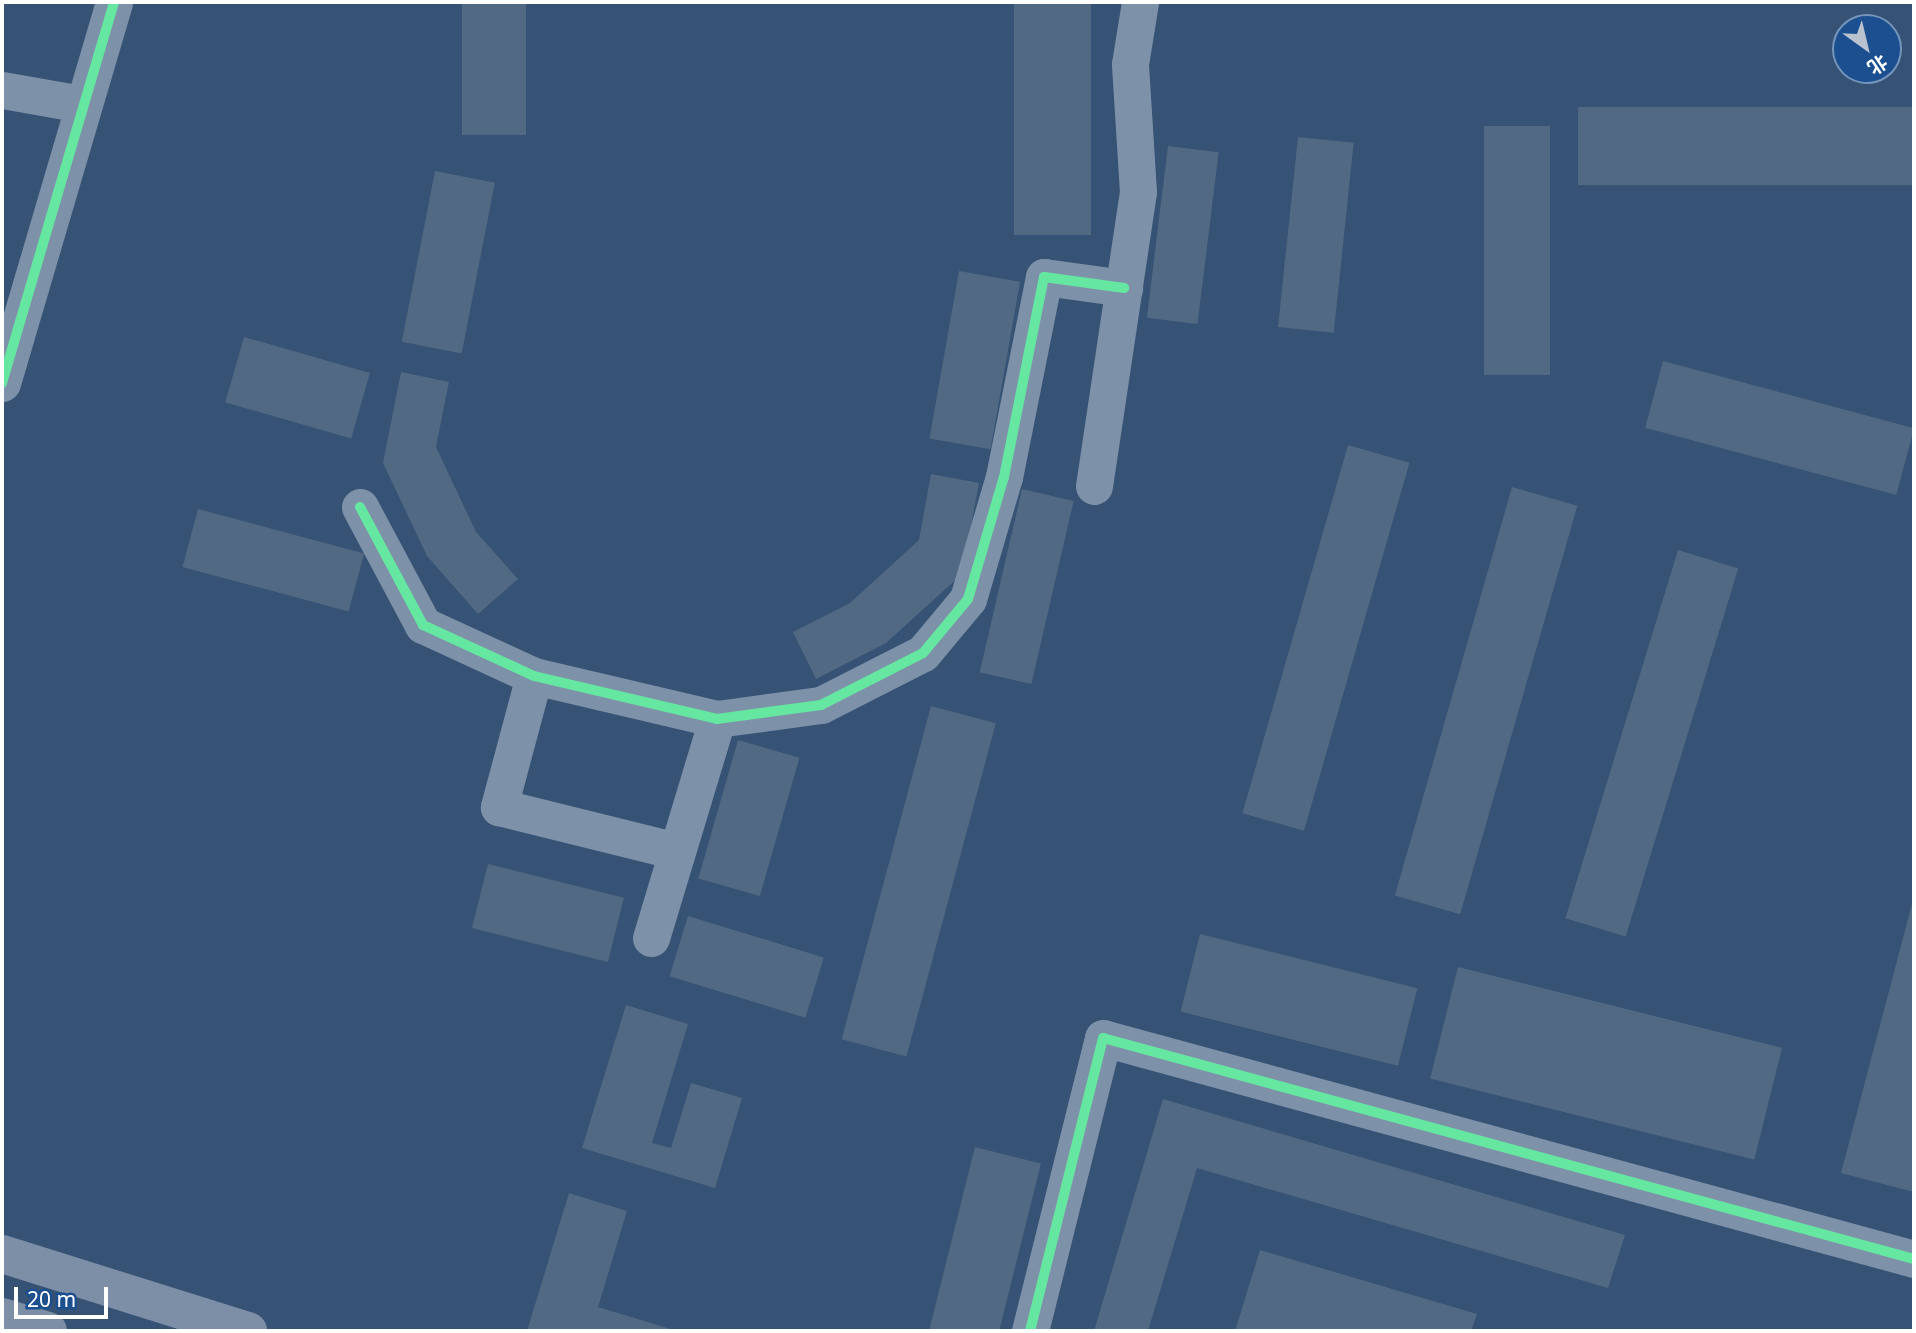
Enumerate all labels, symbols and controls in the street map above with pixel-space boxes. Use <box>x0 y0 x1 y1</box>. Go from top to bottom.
north arrow <box>1832 14 1902 84</box>
text: 北 <box>1862 49 1893 81</box>
scale bar <box>18 1274 112 1318</box>
text: 20 m <box>27 1285 76 1313</box>

